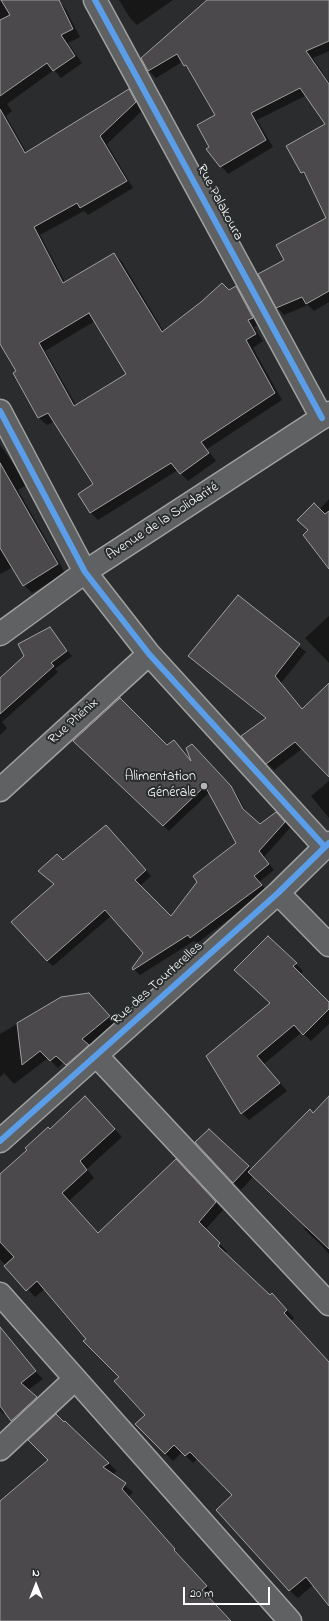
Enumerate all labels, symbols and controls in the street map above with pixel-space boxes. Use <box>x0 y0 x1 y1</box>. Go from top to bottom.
street label: Rue Palakoura <box>192 162 246 244</box>
street label: Avenue de la Solidarité <box>104 479 222 565</box>
street label: Rue Phénix <box>46 695 102 749</box>
place label: Alimentation Générale <box>125 770 196 802</box>
marker: Alimentation Générale <box>199 781 209 791</box>
street label: Rue des Tourterelles <box>109 939 207 1029</box>
north arrow <box>16 1565 56 1605</box>
text: N <box>32 1565 40 1581</box>
scale bar <box>185 1579 272 1605</box>
text: 20 m <box>190 1585 213 1603</box>

